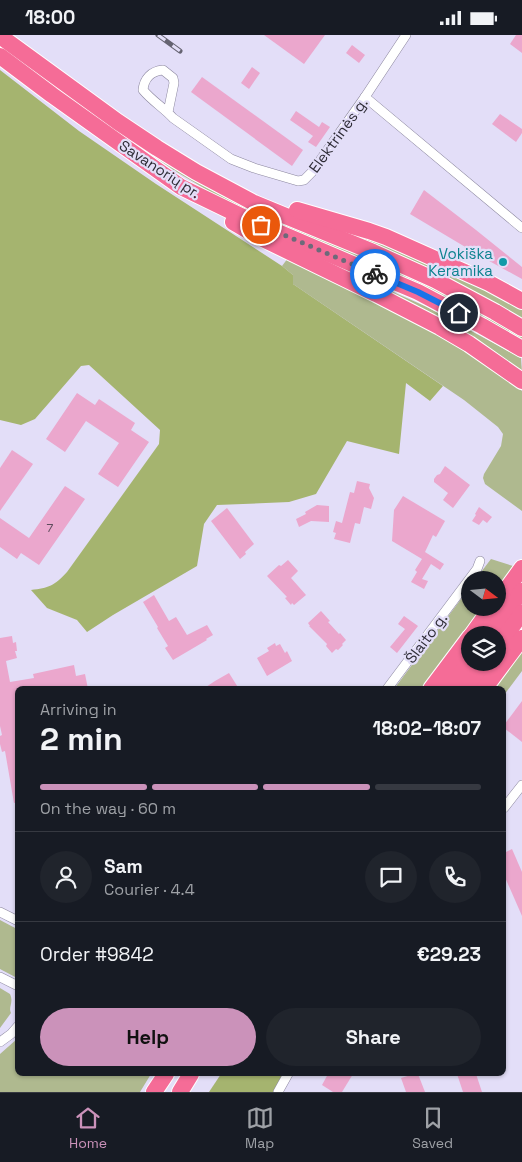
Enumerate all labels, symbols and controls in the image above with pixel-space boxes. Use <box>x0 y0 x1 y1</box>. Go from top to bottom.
text: 18:00 <box>25 5 75 30</box>
street label: Elektrinės g. <box>304 94 372 176</box>
street label: Savanorių pr. <box>116 136 204 202</box>
pin <box>240 204 282 246</box>
icon: bag <box>247 211 275 239</box>
place label: Vokiška Keramika <box>428 244 493 280</box>
courier <box>350 249 400 299</box>
marker: Vokiška Keramika <box>497 256 509 268</box>
icon: bike <box>361 260 389 288</box>
pin <box>438 292 480 334</box>
icon: home <box>445 299 473 327</box>
house number: 7 <box>47 520 54 536</box>
north arrow <box>461 571 506 616</box>
map controls <box>461 571 506 671</box>
street label: Šlaito g. <box>401 609 451 667</box>
button: layers <box>461 626 506 671</box>
text: Arriving in <box>40 699 117 720</box>
text: 18:02–18:07 <box>373 716 481 741</box>
text: 2 min <box>40 719 123 759</box>
text: On the way · 60 m <box>40 798 176 819</box>
button: person <box>40 851 92 903</box>
button: chat <box>365 851 417 903</box>
button: phone <box>429 851 481 903</box>
text: Sam <box>104 854 143 879</box>
text: Courier · 4.4 <box>104 879 195 900</box>
text: Order #9842 <box>40 942 154 967</box>
text: €29.23 <box>417 942 481 967</box>
button: Help <box>40 1008 256 1066</box>
button: Share <box>266 1008 481 1066</box>
tab: Home <box>69 1104 107 1152</box>
tab: Map <box>245 1104 274 1152</box>
tab: Saved <box>412 1104 453 1152</box>

